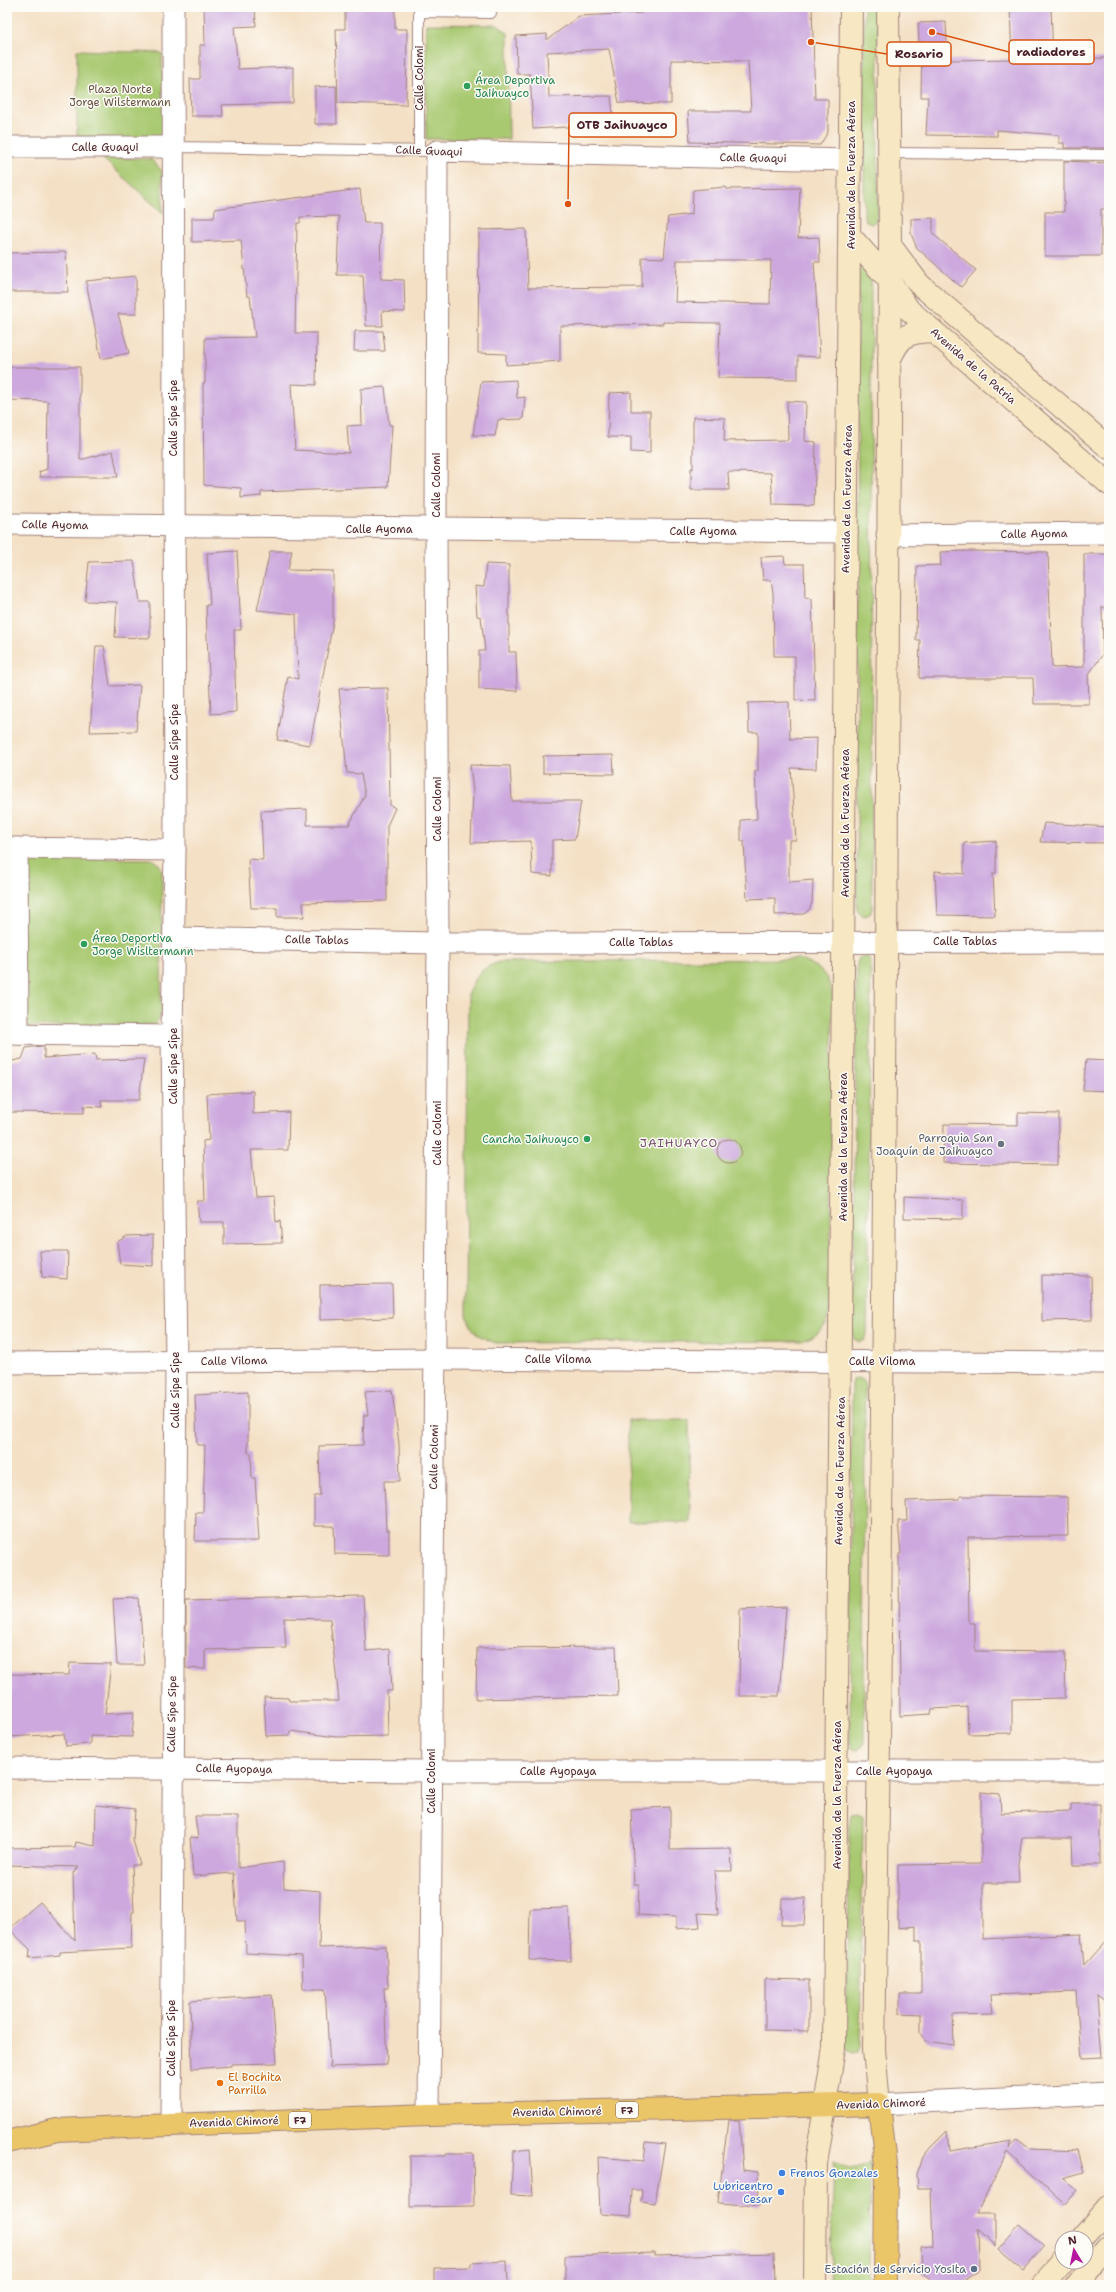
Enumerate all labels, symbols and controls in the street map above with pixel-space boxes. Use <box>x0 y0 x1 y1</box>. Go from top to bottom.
callout: radiadores <box>1009 40 1094 64</box>
callout: Rosario <box>887 42 951 66</box>
text: radiadores <box>1016 44 1086 60</box>
street label: Calle Colomi <box>412 45 427 111</box>
text: Rosario <box>895 46 943 62</box>
place label: Área Deportiva Jaihuayco <box>475 72 555 101</box>
marker: Área Deportiva Jaihuayco <box>462 81 472 91</box>
park label: Plaza Norte Jorge Wilstermann <box>69 82 171 110</box>
street label: Avenida de la Fuerza Aérea <box>844 100 859 249</box>
callout: OTB Jaihuayco <box>569 113 676 137</box>
text: OTB Jaihuayco <box>576 117 668 133</box>
street label: Calle Guaqui <box>71 140 139 155</box>
street label: Calle Guaqui <box>395 142 463 160</box>
street label: Calle Guaqui <box>719 150 787 166</box>
street label: Avenida de la Patria <box>927 324 1019 408</box>
street label: Calle Sipe Sipe <box>166 380 181 456</box>
street label: Avenida de la Fuerza Aérea <box>838 424 856 574</box>
street label: Calle Colomi <box>429 452 444 518</box>
street label: Calle Ayoma <box>21 517 89 533</box>
street label: Calle Ayoma <box>345 522 413 537</box>
street label: Calle Ayoma <box>669 524 737 539</box>
street label: Calle Ayoma <box>1000 526 1068 542</box>
street label: Calle Sipe Sipe <box>167 704 182 780</box>
street label: Avenida de la Fuerza Aérea <box>838 748 853 897</box>
street label: Calle Colomi <box>430 776 445 842</box>
place label: Área Deportiva Jorge Wisltermann <box>92 930 194 959</box>
street label: Calle Tablas <box>285 932 349 948</box>
street label: Calle Tablas <box>933 934 997 949</box>
street label: Calle Tablas <box>609 935 673 950</box>
marker: Área Deportiva Jorge Wisltermann <box>79 939 89 949</box>
street label: Calle Sipe Sipe <box>166 1028 181 1104</box>
street label: Avenida de la Fuerza Aérea <box>836 1072 851 1221</box>
street label: Calle Colomi <box>430 1100 445 1166</box>
place label: Parroquia San Joaquín de Jaihuayco <box>876 1131 993 1159</box>
place label: Cancha Jaihuayco <box>482 1132 579 1147</box>
marker: Cancha Jaihuayco <box>582 1134 592 1144</box>
district label: JAIHUAYCO <box>640 1135 718 1151</box>
marker: Parroquia San Joaquín de Jaihuayco <box>996 1139 1006 1149</box>
street label: Calle Sipe Sipe <box>168 1352 183 1428</box>
street label: Calle Viloma <box>525 1352 591 1367</box>
street label: Calle Viloma <box>201 1353 268 1369</box>
street label: Calle Viloma <box>849 1354 915 1369</box>
street label: Avenida de la Fuerza Aérea <box>831 1396 849 1546</box>
street label: Calle Colomi <box>426 1424 442 1490</box>
street label: Calle Sipe Sipe <box>164 1675 180 1753</box>
street label: Avenida de la Fuerza Aérea <box>830 1720 845 1869</box>
street label: Calle Colomi <box>424 1748 439 1814</box>
street label: Calle Ayopaya <box>196 1761 273 1777</box>
street label: Calle Ayopaya <box>520 1764 597 1779</box>
street label: Calle Ayopaya <box>856 1764 933 1779</box>
street label: Calle Sipe Sipe <box>164 2000 179 2076</box>
place label: El Bochita Parrilla <box>228 2070 281 2098</box>
marker: El Bochita Parrilla <box>215 2078 225 2088</box>
street label: Avenida Chimoré <box>836 2095 926 2113</box>
road number: F7 <box>616 2102 638 2118</box>
street label: Avenida Chimoré <box>512 2104 602 2120</box>
road number: F7 <box>289 2112 311 2128</box>
street label: Avenida Chimoré <box>189 2113 279 2131</box>
place label: Frenos Gonzales <box>790 2166 878 2181</box>
marker: Frenos Gonzales <box>777 2168 787 2178</box>
place label: Lubricentro Cesar <box>713 2179 773 2207</box>
marker: Lubricentro Cesar <box>776 2187 786 2197</box>
north arrow <box>1054 2230 1094 2270</box>
text: N <box>1067 2232 1078 2249</box>
place label: Estación de Servicio Yosita <box>825 2262 966 2277</box>
marker: Estación de Servicio Yosita <box>969 2264 979 2274</box>

